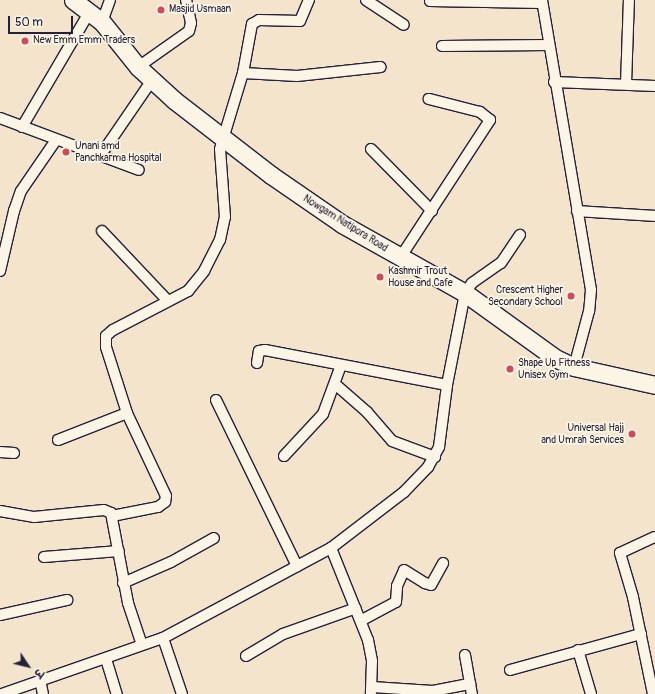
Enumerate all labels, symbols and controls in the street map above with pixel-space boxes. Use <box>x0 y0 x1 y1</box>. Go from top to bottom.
place label: Masjid Usmaan <box>169 4 231 16</box>
marker: Masjid Usmaan <box>156 5 166 15</box>
scale bar <box>10 8 75 34</box>
text: 50 m <box>15 15 43 30</box>
place label: New Emm Emm Traders <box>33 35 135 47</box>
marker: New Emm Emm Traders <box>20 36 30 46</box>
place label: Unani amd Panchkarma Hospital <box>75 140 162 164</box>
marker: Unani amd Panchkarma Hospital <box>60 146 72 158</box>
street label: Nowgam Natipora Road <box>300 193 390 255</box>
place label: Kashmir Trout House and Cafe <box>388 265 453 288</box>
marker: Kashmir Trout House and Cafe <box>375 272 385 282</box>
place label: Crescent Higher Secondary School <box>488 284 563 308</box>
marker: Crescent Higher Secondary School <box>566 291 576 301</box>
place label: Shape Up Fitness Unisex Gym <box>518 357 590 380</box>
marker: Shape Up Fitness Unisex Gym <box>505 364 515 374</box>
place label: Universal Hajj and Umrah Services <box>541 422 624 446</box>
marker: Universal Hajj and Umrah Services <box>627 429 637 439</box>
north arrow <box>8 646 48 686</box>
text: उ <box>31 666 46 680</box>

